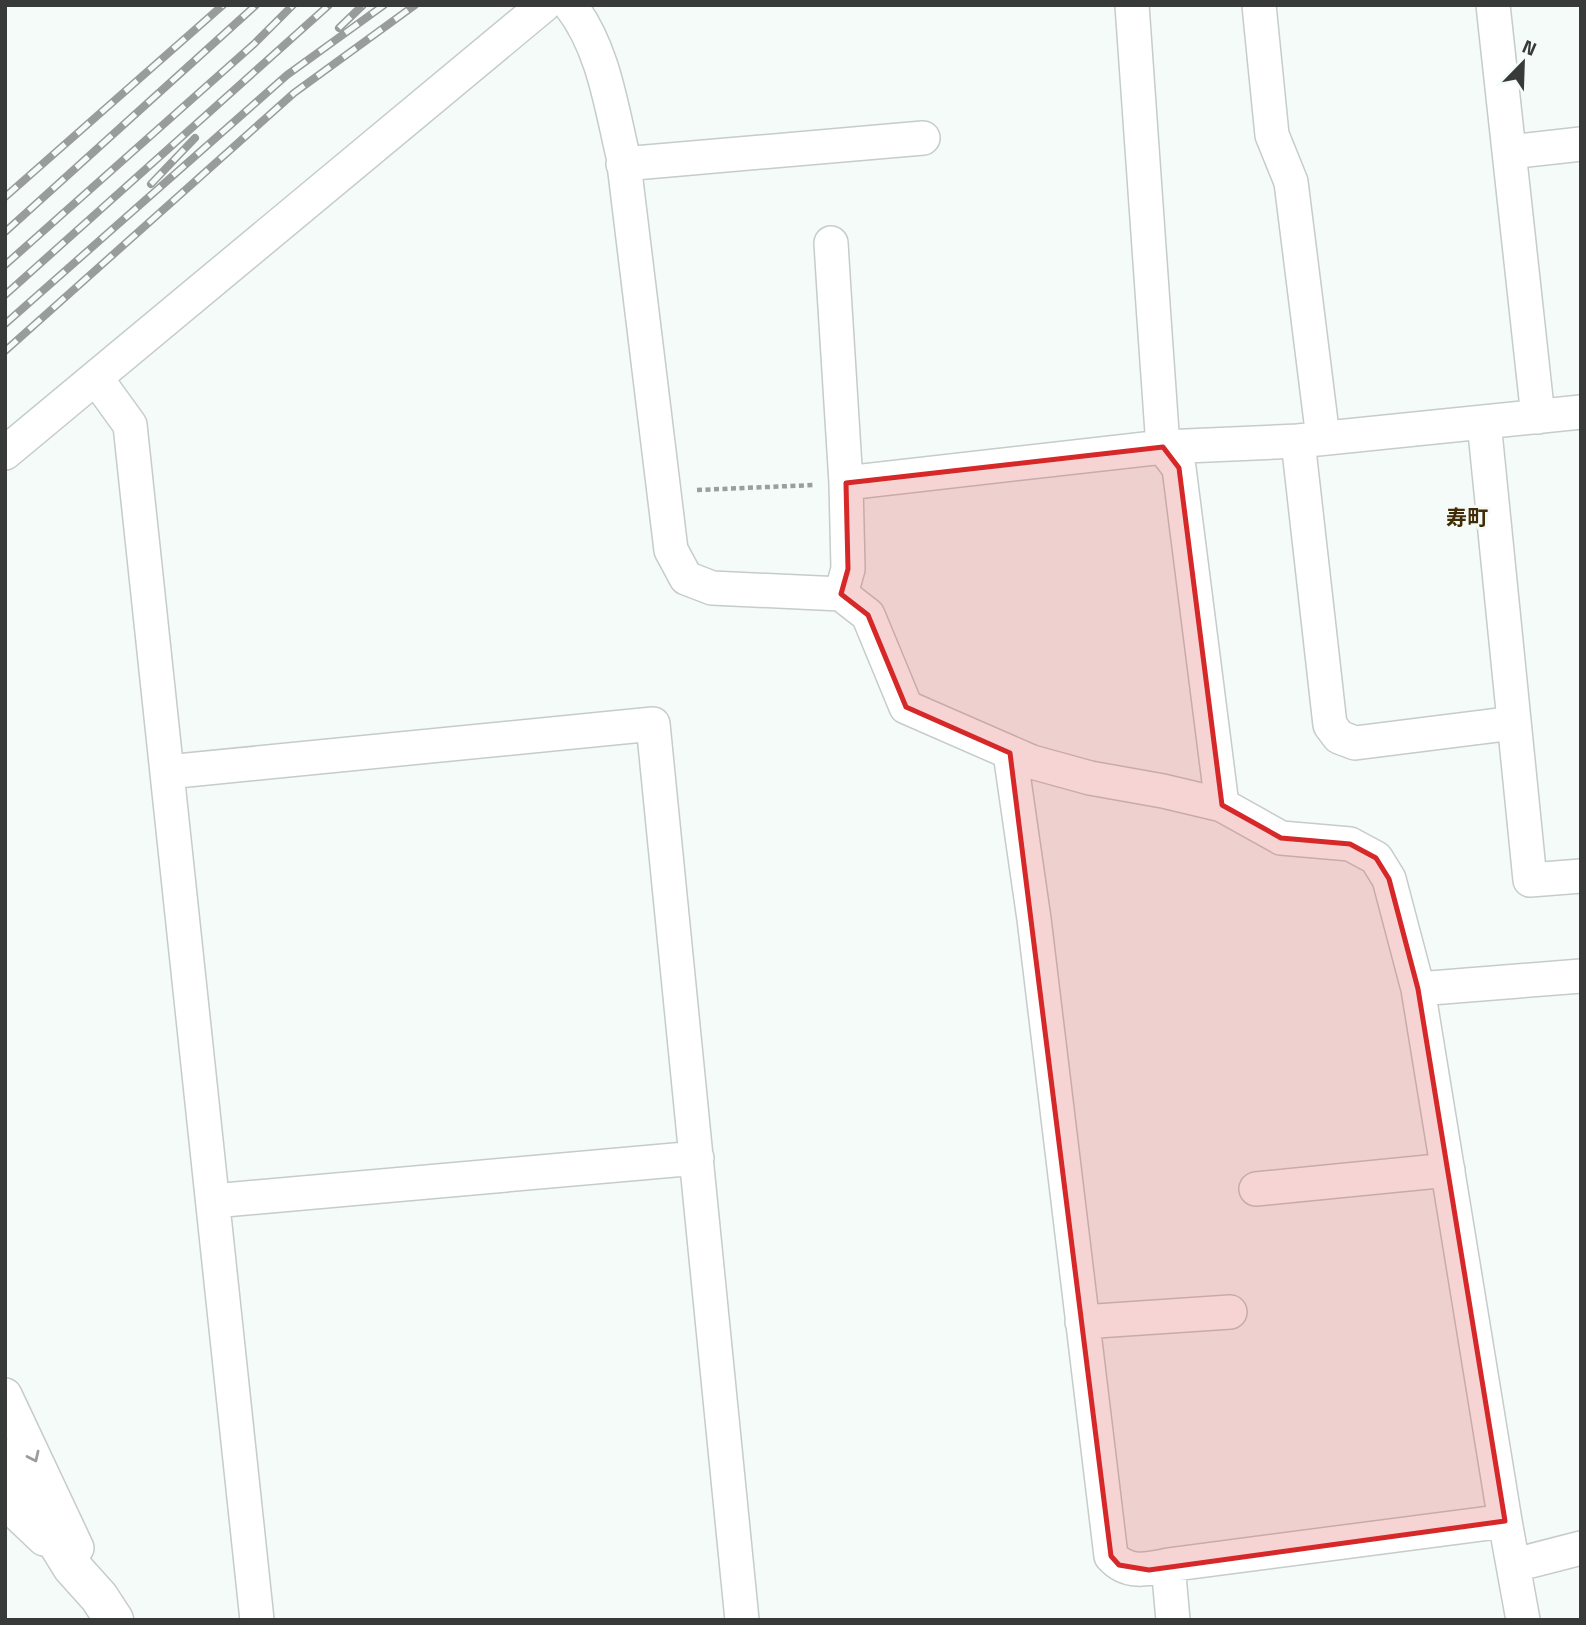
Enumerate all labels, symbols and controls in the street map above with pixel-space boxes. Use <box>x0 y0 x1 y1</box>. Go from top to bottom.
north arrow <box>1488 28 1558 98</box>
text: N <box>1518 31 1542 63</box>
district label: 寿町 <box>1446 501 1488 533</box>
one-way arrow <box>26 1450 40 1462</box>

